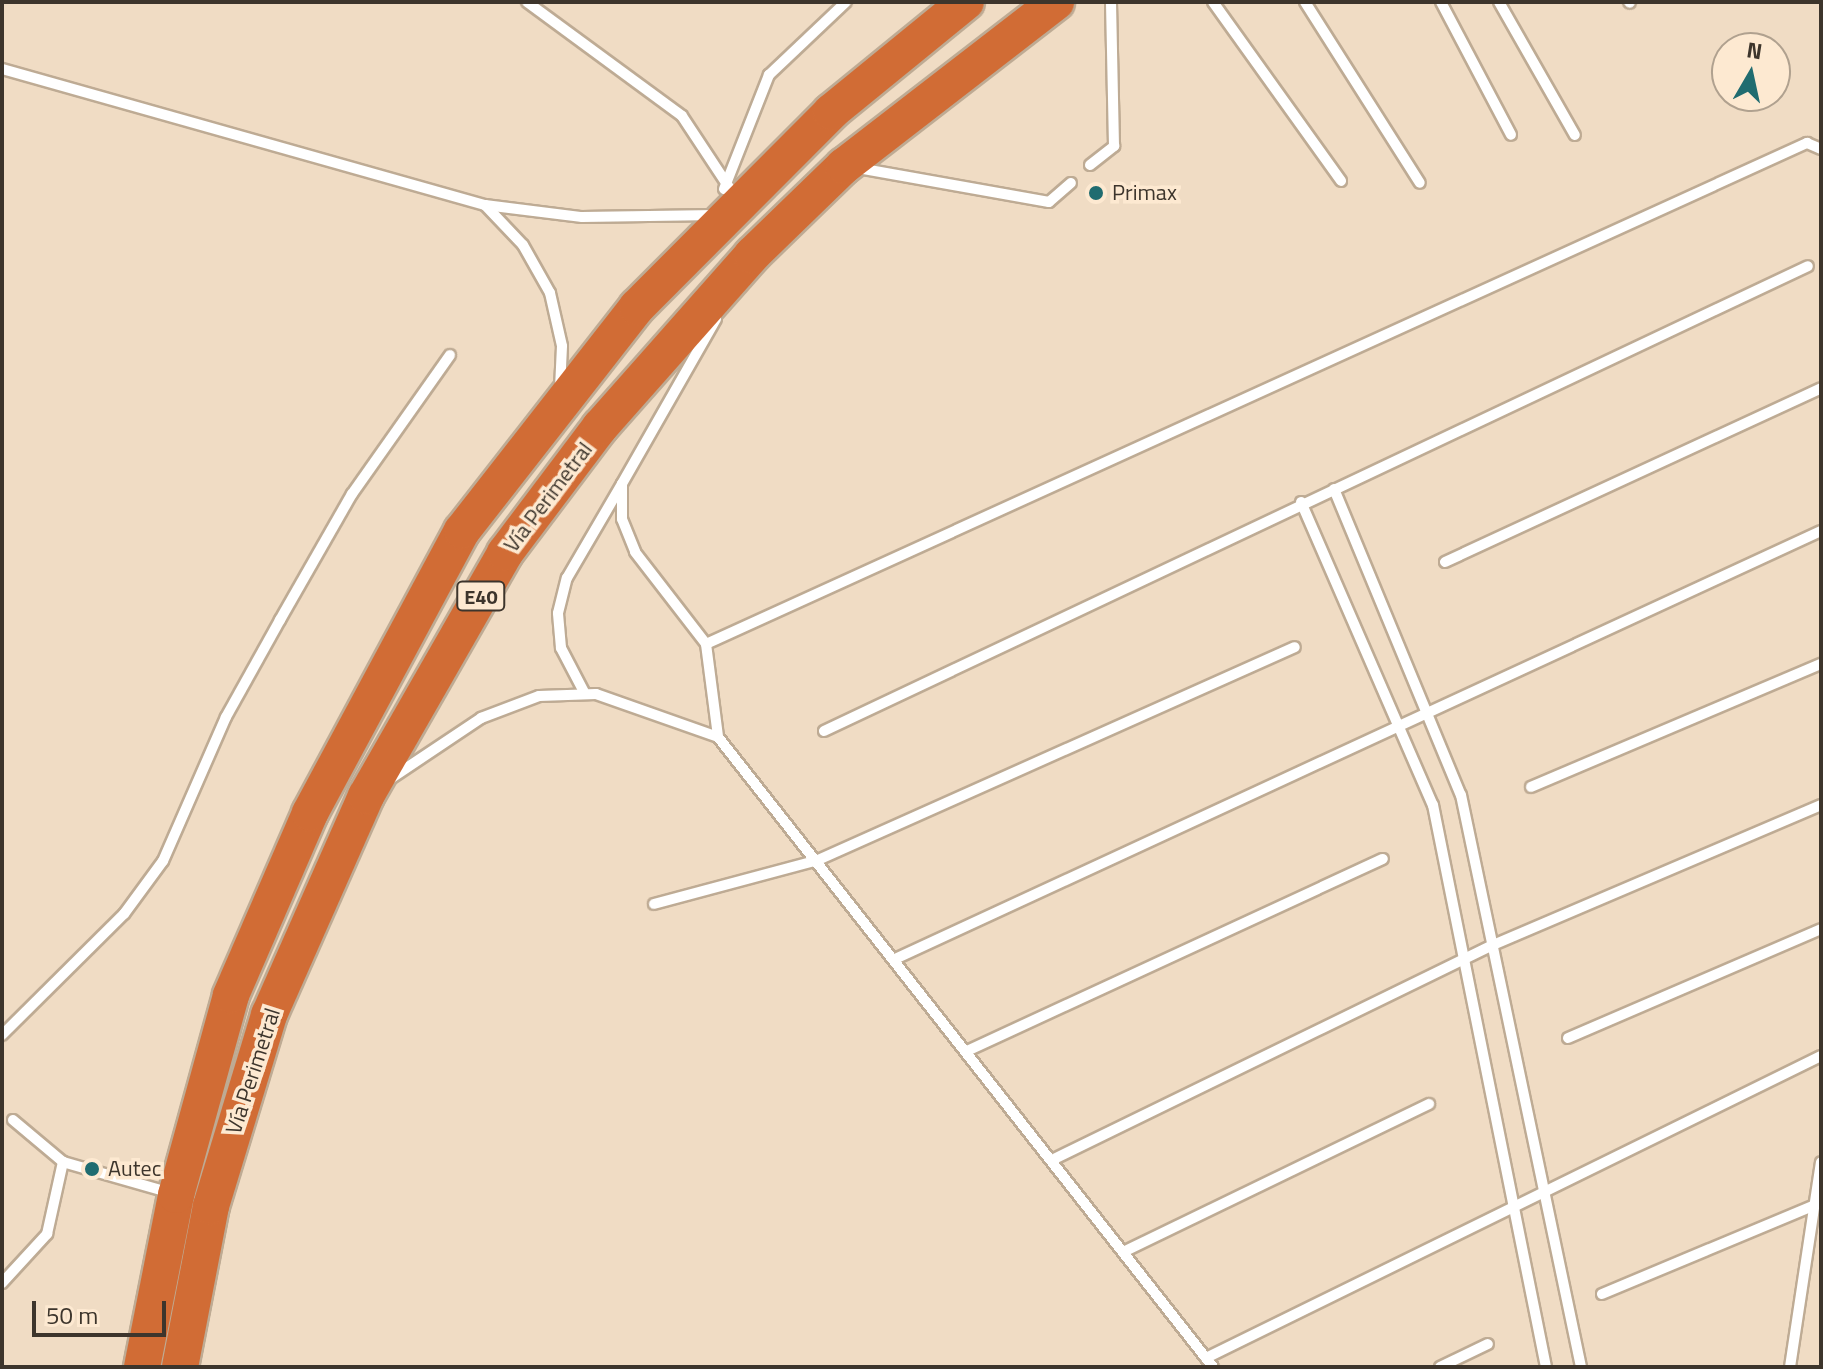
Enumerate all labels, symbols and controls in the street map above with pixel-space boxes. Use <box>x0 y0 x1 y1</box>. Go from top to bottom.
north arrow <box>1711 32 1791 112</box>
text: N <box>1744 32 1765 68</box>
place label: Primax <box>1112 180 1177 206</box>
marker: Primax <box>1087 184 1105 202</box>
street label: Vía Perimetral <box>498 437 598 557</box>
road number: E40 <box>455 580 507 612</box>
street label: Vía Perimetral <box>220 1005 286 1137</box>
place label: Autec <box>108 1156 161 1182</box>
marker: Autec <box>83 1160 101 1178</box>
scale bar <box>36 1285 170 1335</box>
text: 50 m <box>46 1297 98 1333</box>

